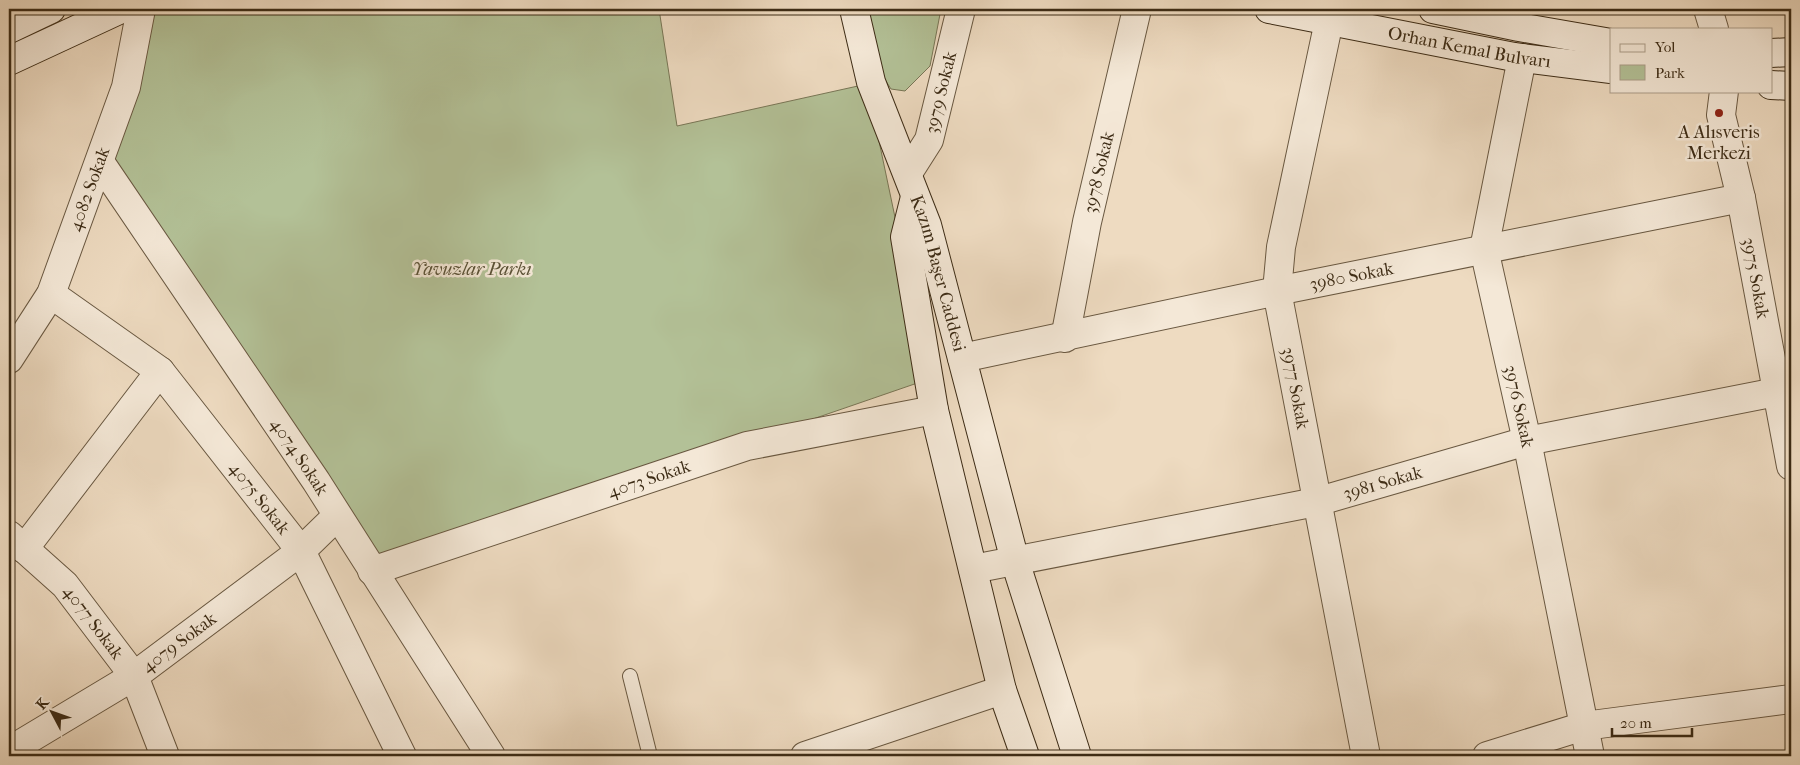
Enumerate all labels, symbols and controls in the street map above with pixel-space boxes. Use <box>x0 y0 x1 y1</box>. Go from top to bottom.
street label: Orhan Kemal Bulvarı <box>1386 22 1553 72</box>
legend <box>1610 28 1772 92</box>
text: Yol <box>1654 38 1675 56</box>
street label: 3979 Sokak <box>920 49 961 136</box>
text: Park <box>1655 64 1685 82</box>
marker: A Alısveris Merkezi <box>1713 107 1725 119</box>
place label: A Alısveris Merkezi <box>1677 122 1760 164</box>
street label: 3978 Sokak <box>1079 129 1119 216</box>
street label: 4082 Sokak <box>64 143 114 234</box>
street label: Kazım Başer Caddesi <box>906 192 970 354</box>
street label: 3975 Sokak <box>1738 236 1774 321</box>
street label: 3980 Sokak <box>1308 257 1396 295</box>
park label: Yavuzlar Parkı <box>413 259 531 280</box>
street label: 3977 Sokak <box>1277 345 1314 432</box>
street label: 3976 Sokak <box>1500 363 1539 450</box>
street label: 4074 Sokak <box>266 414 333 500</box>
street label: 4073 Sokak <box>605 455 694 502</box>
street label: 4075 Sokak <box>225 458 295 539</box>
street label: 3981 Sokak <box>1341 461 1425 504</box>
street label: 4077 Sokak <box>59 581 128 664</box>
street label: 4079 Sokak <box>138 607 221 677</box>
north arrow <box>28 688 78 738</box>
text: K <box>33 694 53 713</box>
scale bar <box>1612 705 1692 737</box>
text: 20 m <box>1620 714 1652 732</box>

